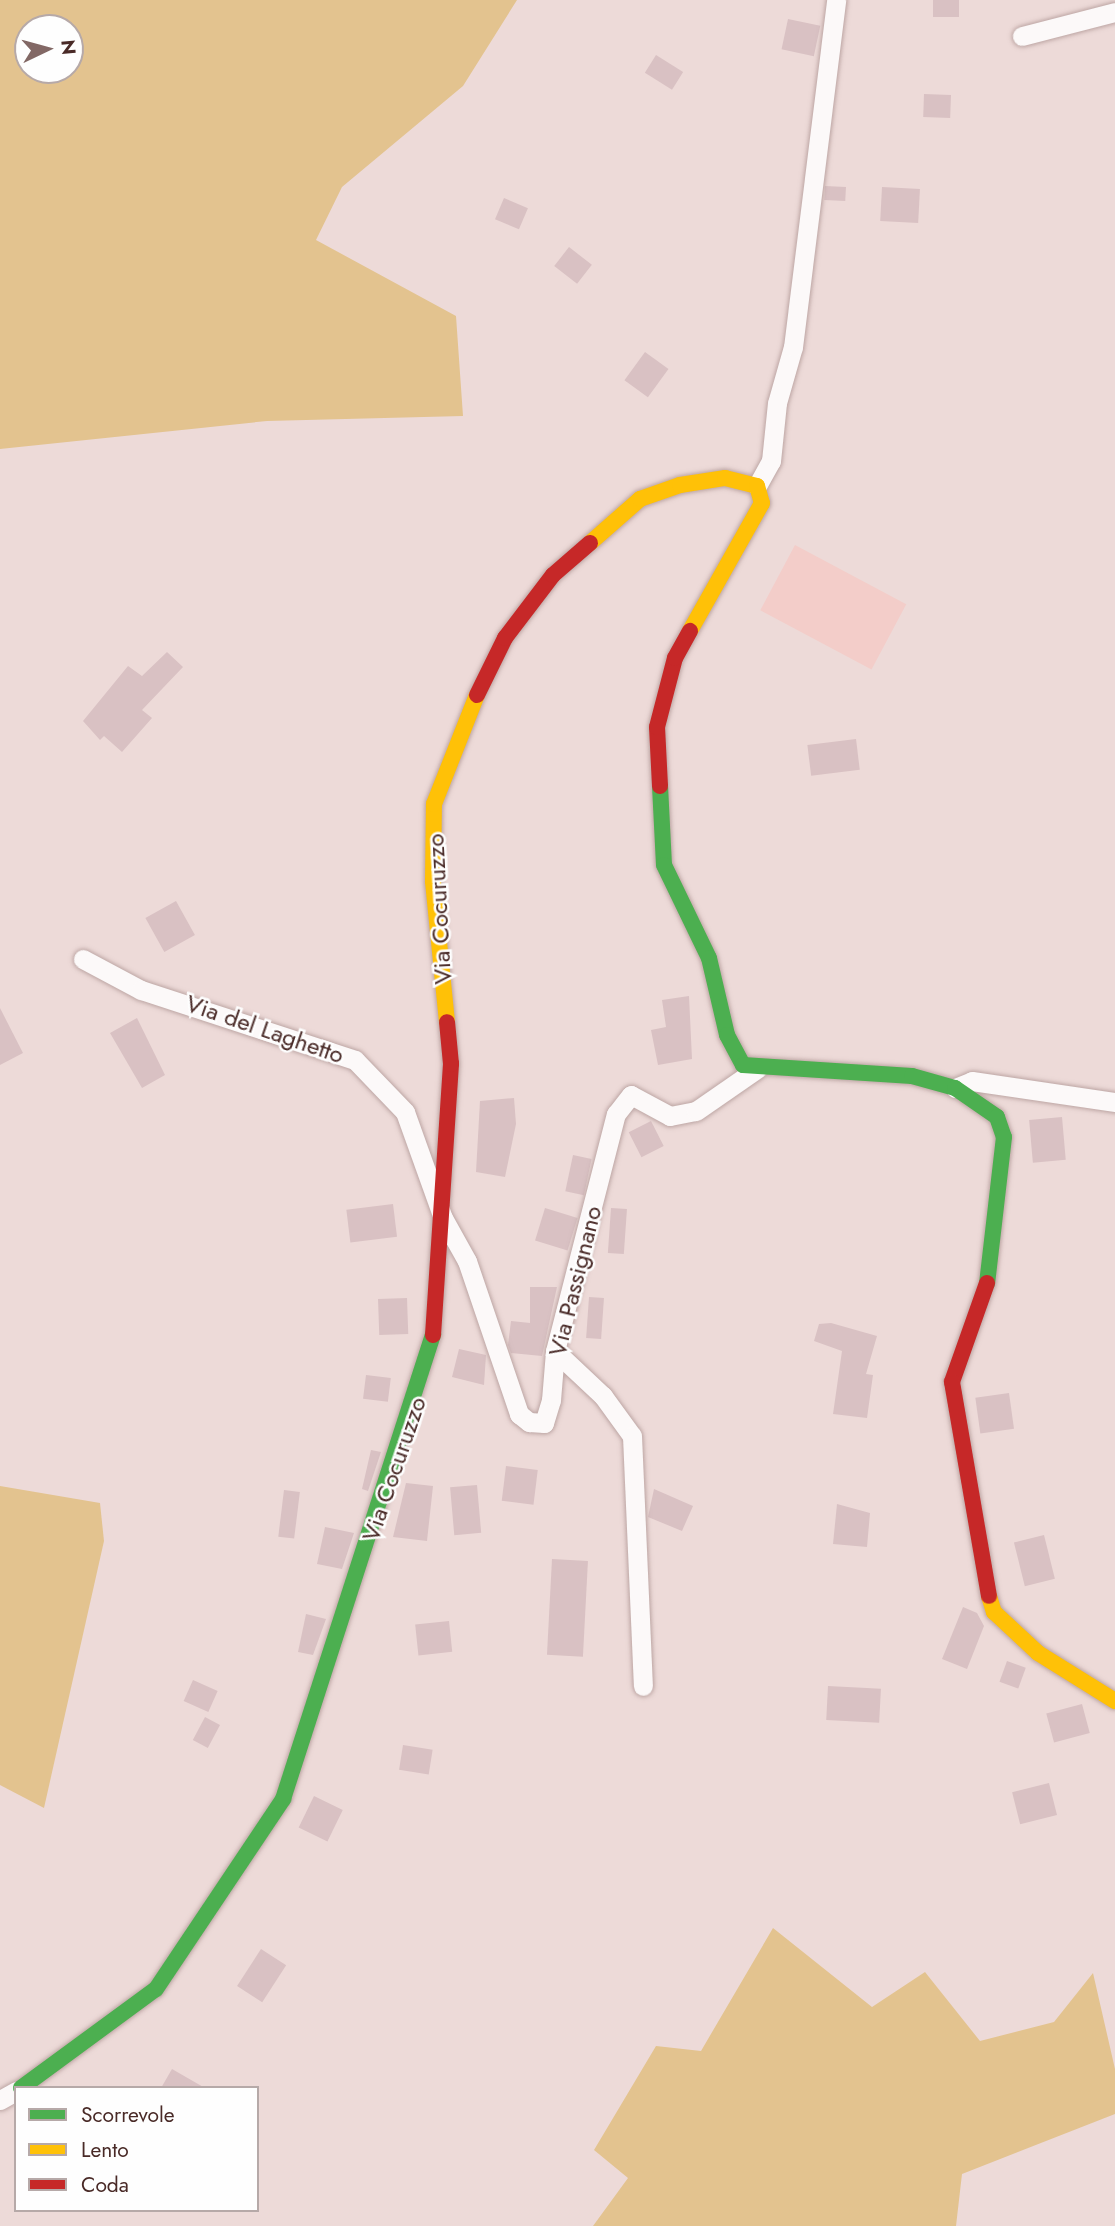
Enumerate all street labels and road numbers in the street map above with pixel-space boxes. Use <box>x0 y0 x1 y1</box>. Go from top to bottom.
street label: Via Cocuruzzo <box>421 833 457 985</box>
street label: Via del Laghetto <box>182 988 348 1070</box>
street label: Via Passignano <box>542 1203 608 1359</box>
street label: Via Cocuruzzo <box>356 1393 432 1545</box>

